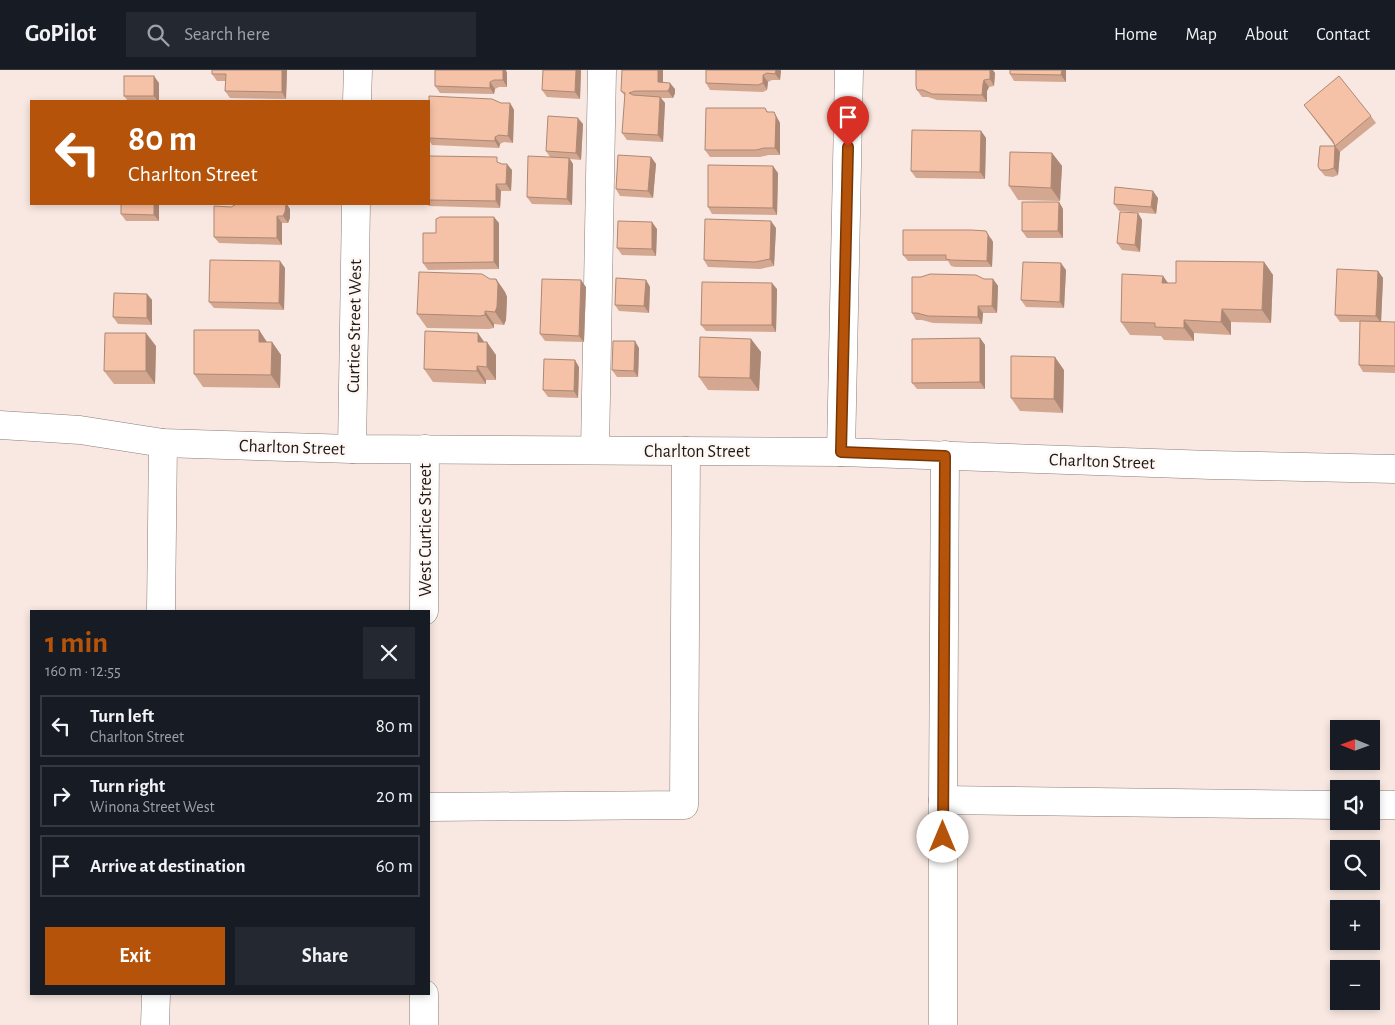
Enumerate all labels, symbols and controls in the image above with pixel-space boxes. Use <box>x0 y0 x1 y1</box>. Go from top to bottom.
search box <box>126 12 476 57</box>
icon: search <box>144 21 172 49</box>
text: GoPilot <box>25 22 96 46</box>
text: Search here <box>184 25 270 44</box>
text: Home <box>1114 26 1157 44</box>
text: Map <box>1185 26 1217 44</box>
text: About <box>1245 26 1288 44</box>
text: Contact <box>1316 26 1370 44</box>
pin <box>827 96 869 147</box>
icon: arrive <box>834 103 862 131</box>
icon: left <box>45 120 110 185</box>
text: 80 m <box>128 122 197 157</box>
text: Charlton Street <box>128 163 257 185</box>
street label: Curtice Street West <box>345 259 365 393</box>
street label: Charlton Street <box>239 437 345 459</box>
street label: Charlton Street <box>644 443 750 461</box>
street label: Charlton Street <box>1049 451 1155 473</box>
street label: West Curtice Street <box>417 463 435 597</box>
button: close <box>363 627 415 679</box>
text: 1 min <box>45 628 108 658</box>
text: 160 m · 12:55 <box>45 663 121 679</box>
text: Turn left <box>90 707 154 726</box>
icon: left <box>47 712 75 740</box>
text: 80 m <box>376 717 413 736</box>
north arrow <box>1330 720 1380 770</box>
map controls <box>1330 720 1380 1010</box>
text: Charlton Street <box>90 729 184 745</box>
text: Turn right <box>90 777 165 796</box>
button: sound <box>1330 780 1380 830</box>
icon: right <box>47 782 75 810</box>
text: 20 m <box>376 787 413 806</box>
text: Winona Street West <box>90 799 215 815</box>
position arrow <box>916 810 968 862</box>
button: search <box>1330 840 1380 890</box>
icon: arrive <box>47 852 75 880</box>
text: Arrive at destination <box>90 857 246 876</box>
text: 60 m <box>376 857 413 876</box>
button: + <box>1330 900 1380 950</box>
button: Exit <box>45 927 225 985</box>
button: Share <box>235 927 415 985</box>
button: − <box>1330 960 1380 1010</box>

